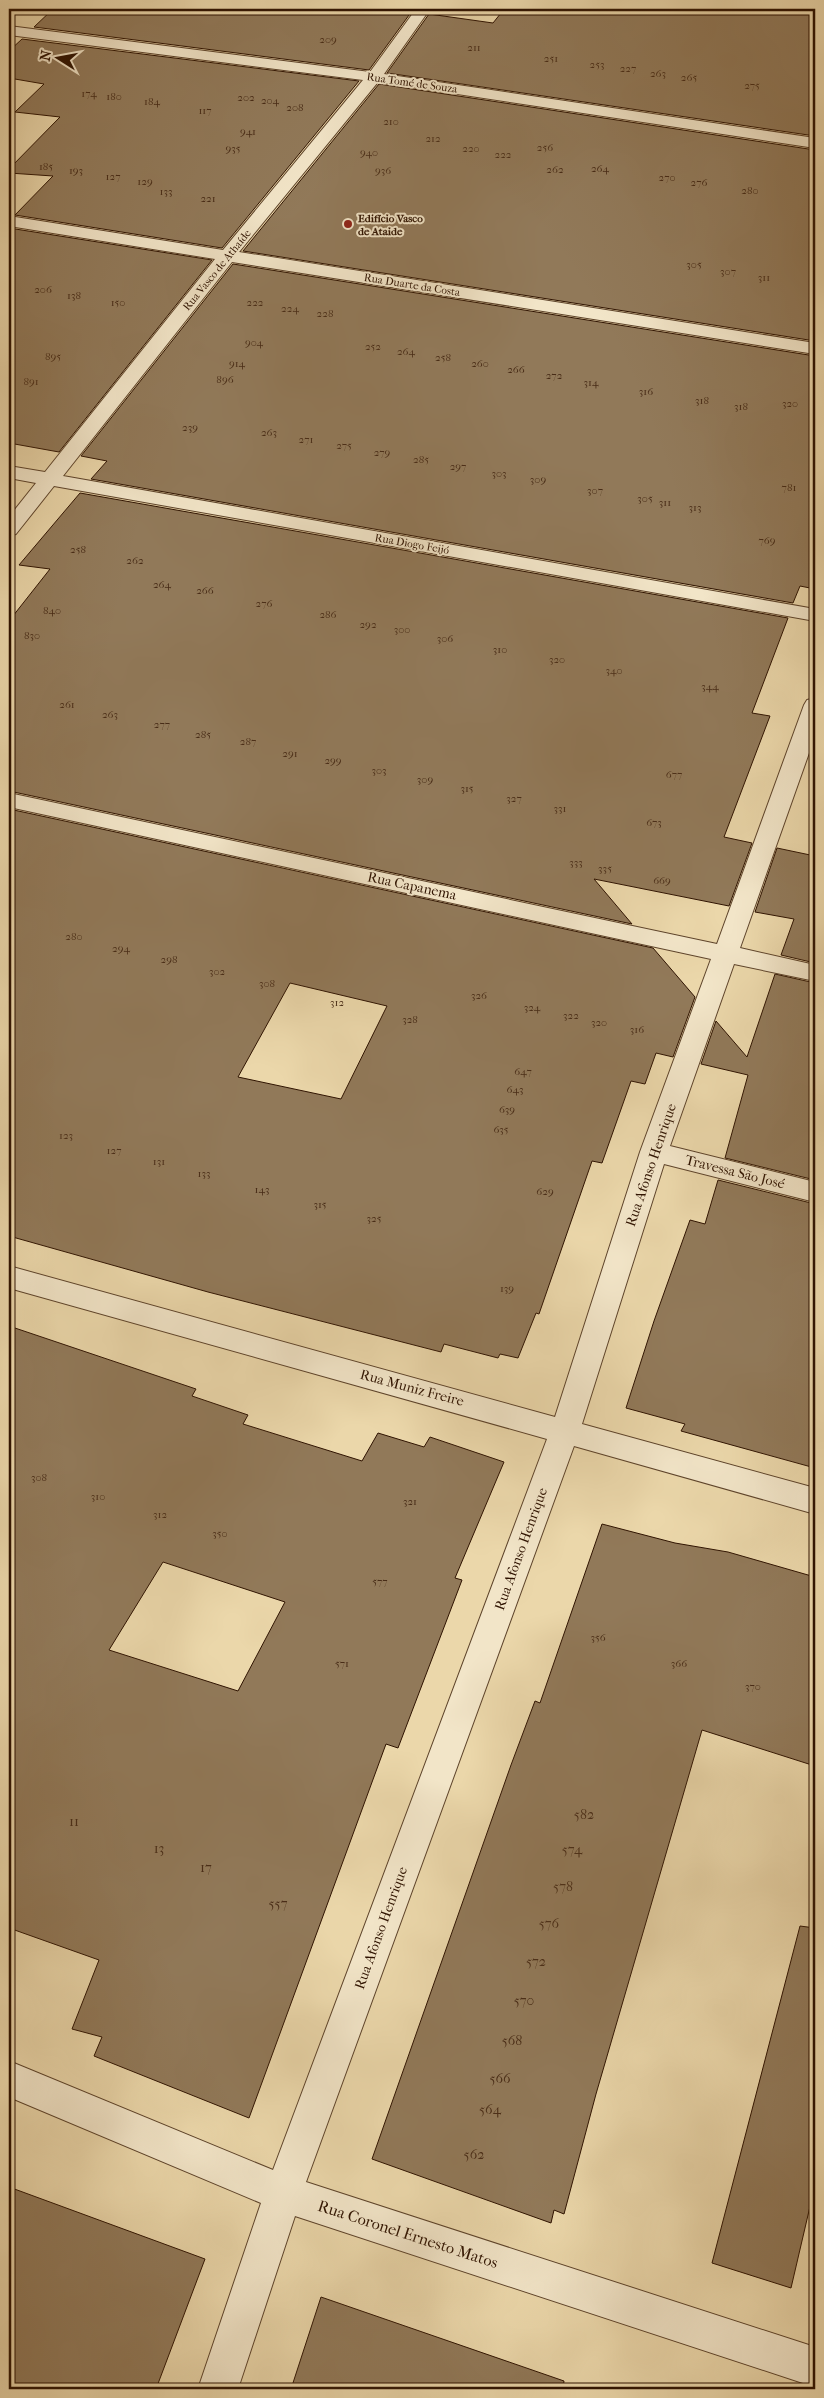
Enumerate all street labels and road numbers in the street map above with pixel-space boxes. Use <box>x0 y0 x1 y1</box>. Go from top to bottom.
street label: Rua Tomé de Souza <box>366 70 459 96</box>
street label: Rua Vasco de Athaíde <box>180 226 254 313</box>
street label: Rua Duarte da Costa <box>363 271 462 299</box>
street label: Rua Diogo Feijó <box>374 531 451 557</box>
street label: Rua Capanema <box>366 868 458 904</box>
street label: Rua Afonso Henrique <box>622 1101 680 1229</box>
street label: Travessa São José <box>683 1151 787 1193</box>
street label: Rua Muniz Freire <box>358 1366 466 1410</box>
street label: Rua Afonso Henrique <box>491 1485 551 1613</box>
street label: Rua Afonso Henrique <box>351 1864 411 1992</box>
street label: Rua Coronel Ernesto Matos <box>316 2196 501 2272</box>

